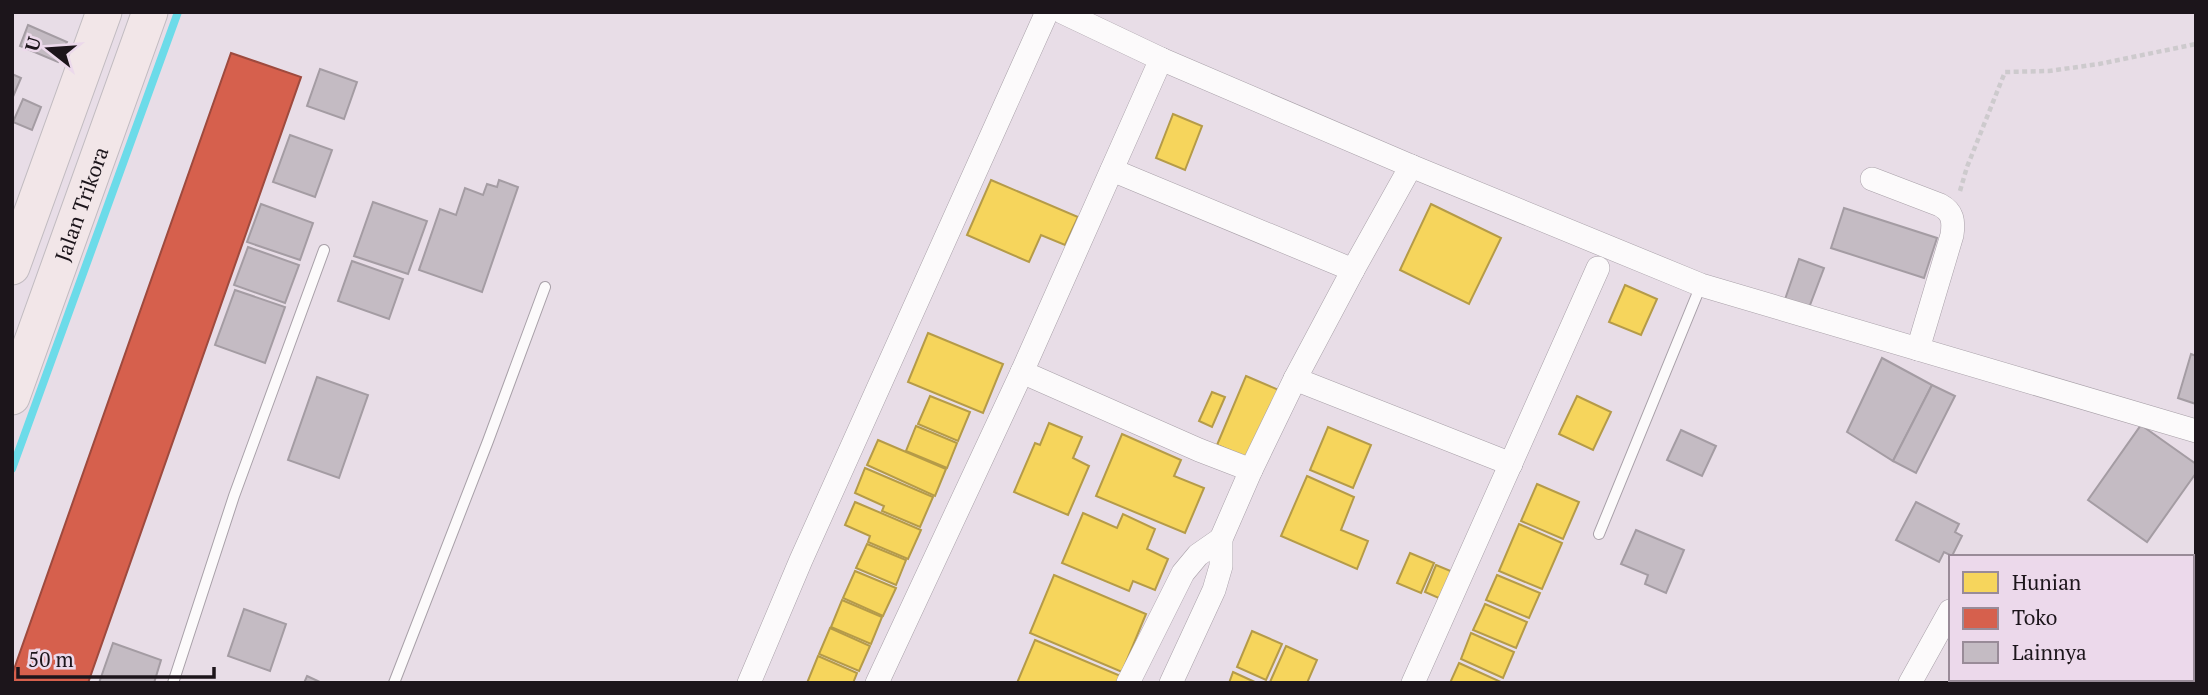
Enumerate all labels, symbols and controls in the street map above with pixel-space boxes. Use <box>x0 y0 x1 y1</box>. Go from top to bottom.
north arrow <box>14 14 84 84</box>
text: U <box>18 33 46 54</box>
street label: Jalan Trikora <box>48 142 115 265</box>
legend <box>1949 555 2194 681</box>
text: Hunian <box>2012 568 2082 596</box>
text: Toko <box>2012 603 2058 631</box>
scale bar <box>18 636 214 680</box>
text: Lainnya <box>2012 638 2087 666</box>
text: 50 m <box>28 645 74 673</box>

